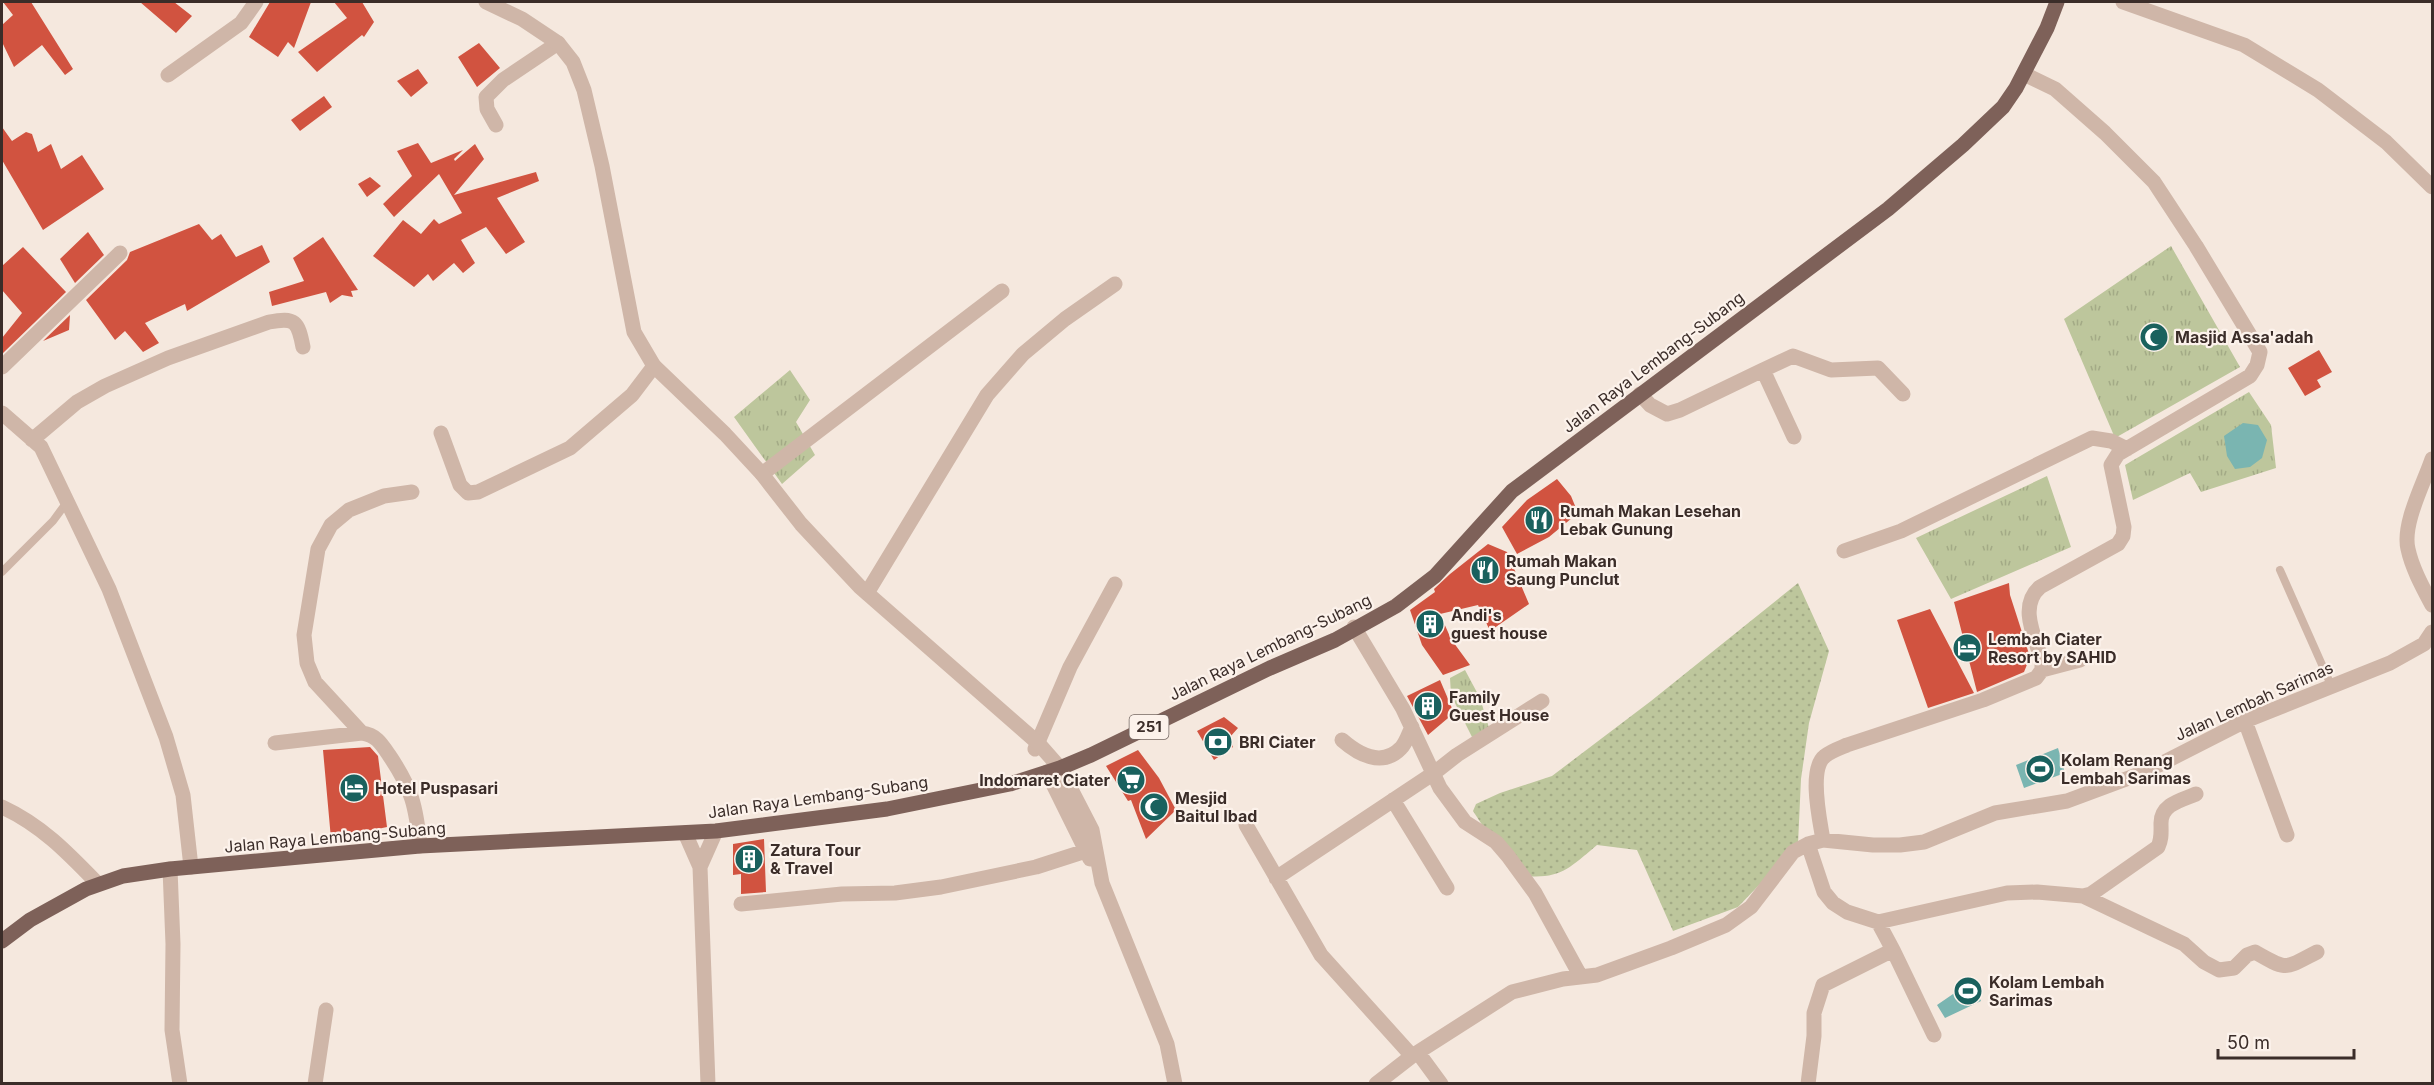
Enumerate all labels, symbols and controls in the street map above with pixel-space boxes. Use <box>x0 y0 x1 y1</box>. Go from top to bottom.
street label: Jalan Raya Lembang-Subang <box>1558 287 1748 437</box>
mosque icon: Masjid Assa'adah <box>2138 321 2170 353</box>
place label: Masjid Assa'adah <box>2175 327 2313 347</box>
place label: Rumah Makan Lesehan Lebak Gunung <box>1560 501 1741 539</box>
restaurant icon: Rumah Makan Lesehan Lebak Gunung <box>1523 504 1555 536</box>
place label: Rumah Makan Saung Punclut <box>1506 551 1620 589</box>
restaurant icon: Rumah Makan Saung Punclut <box>1469 554 1501 586</box>
street label: Jalan Raya Lembang-Subang <box>1166 589 1374 705</box>
place label: Andi's guest house <box>1451 605 1547 643</box>
building icon: Andi's guest house <box>1414 608 1446 640</box>
place label: Lembah Ciater Resort by SAHID <box>1988 629 2117 667</box>
hotel icon: Lembah Ciater Resort by SAHID <box>1951 632 1983 664</box>
street label: Jalan Lembah Sarimas <box>2172 657 2336 745</box>
place label: Family Guest House <box>1449 687 1549 725</box>
building icon: Family Guest House <box>1412 690 1444 722</box>
road number: 251 <box>1130 715 1168 739</box>
bank icon: BRI Ciater <box>1202 726 1234 758</box>
place label: BRI Ciater <box>1239 732 1316 752</box>
place label: Kolam Renang Lembah Sarimas <box>2061 750 2191 788</box>
sports icon: Kolam Renang Lembah Sarimas <box>2024 753 2056 785</box>
supermarket icon: Indomaret Ciater <box>1115 764 1147 796</box>
place label: Indomaret Ciater <box>979 770 1110 790</box>
hotel icon: Hotel Puspasari <box>338 772 370 804</box>
street label: Jalan Raya Lembang-Subang <box>707 772 929 822</box>
place label: Hotel Puspasari <box>375 778 498 798</box>
place label: Mesjid Baitul Ibad <box>1175 788 1257 826</box>
mosque icon: Mesjid Baitul Ibad <box>1138 791 1170 823</box>
street label: Jalan Raya Lembang-Subang <box>223 817 447 857</box>
place label: Zatura Tour & Travel <box>770 840 861 878</box>
building icon: Zatura Tour & Travel <box>733 843 765 875</box>
place label: Kolam Lembah Sarimas <box>1989 972 2104 1010</box>
sports icon: Kolam Lembah Sarimas <box>1952 975 1984 1007</box>
scale bar <box>2218 1022 2354 1060</box>
text: 50 m <box>2227 1032 2270 1053</box>

